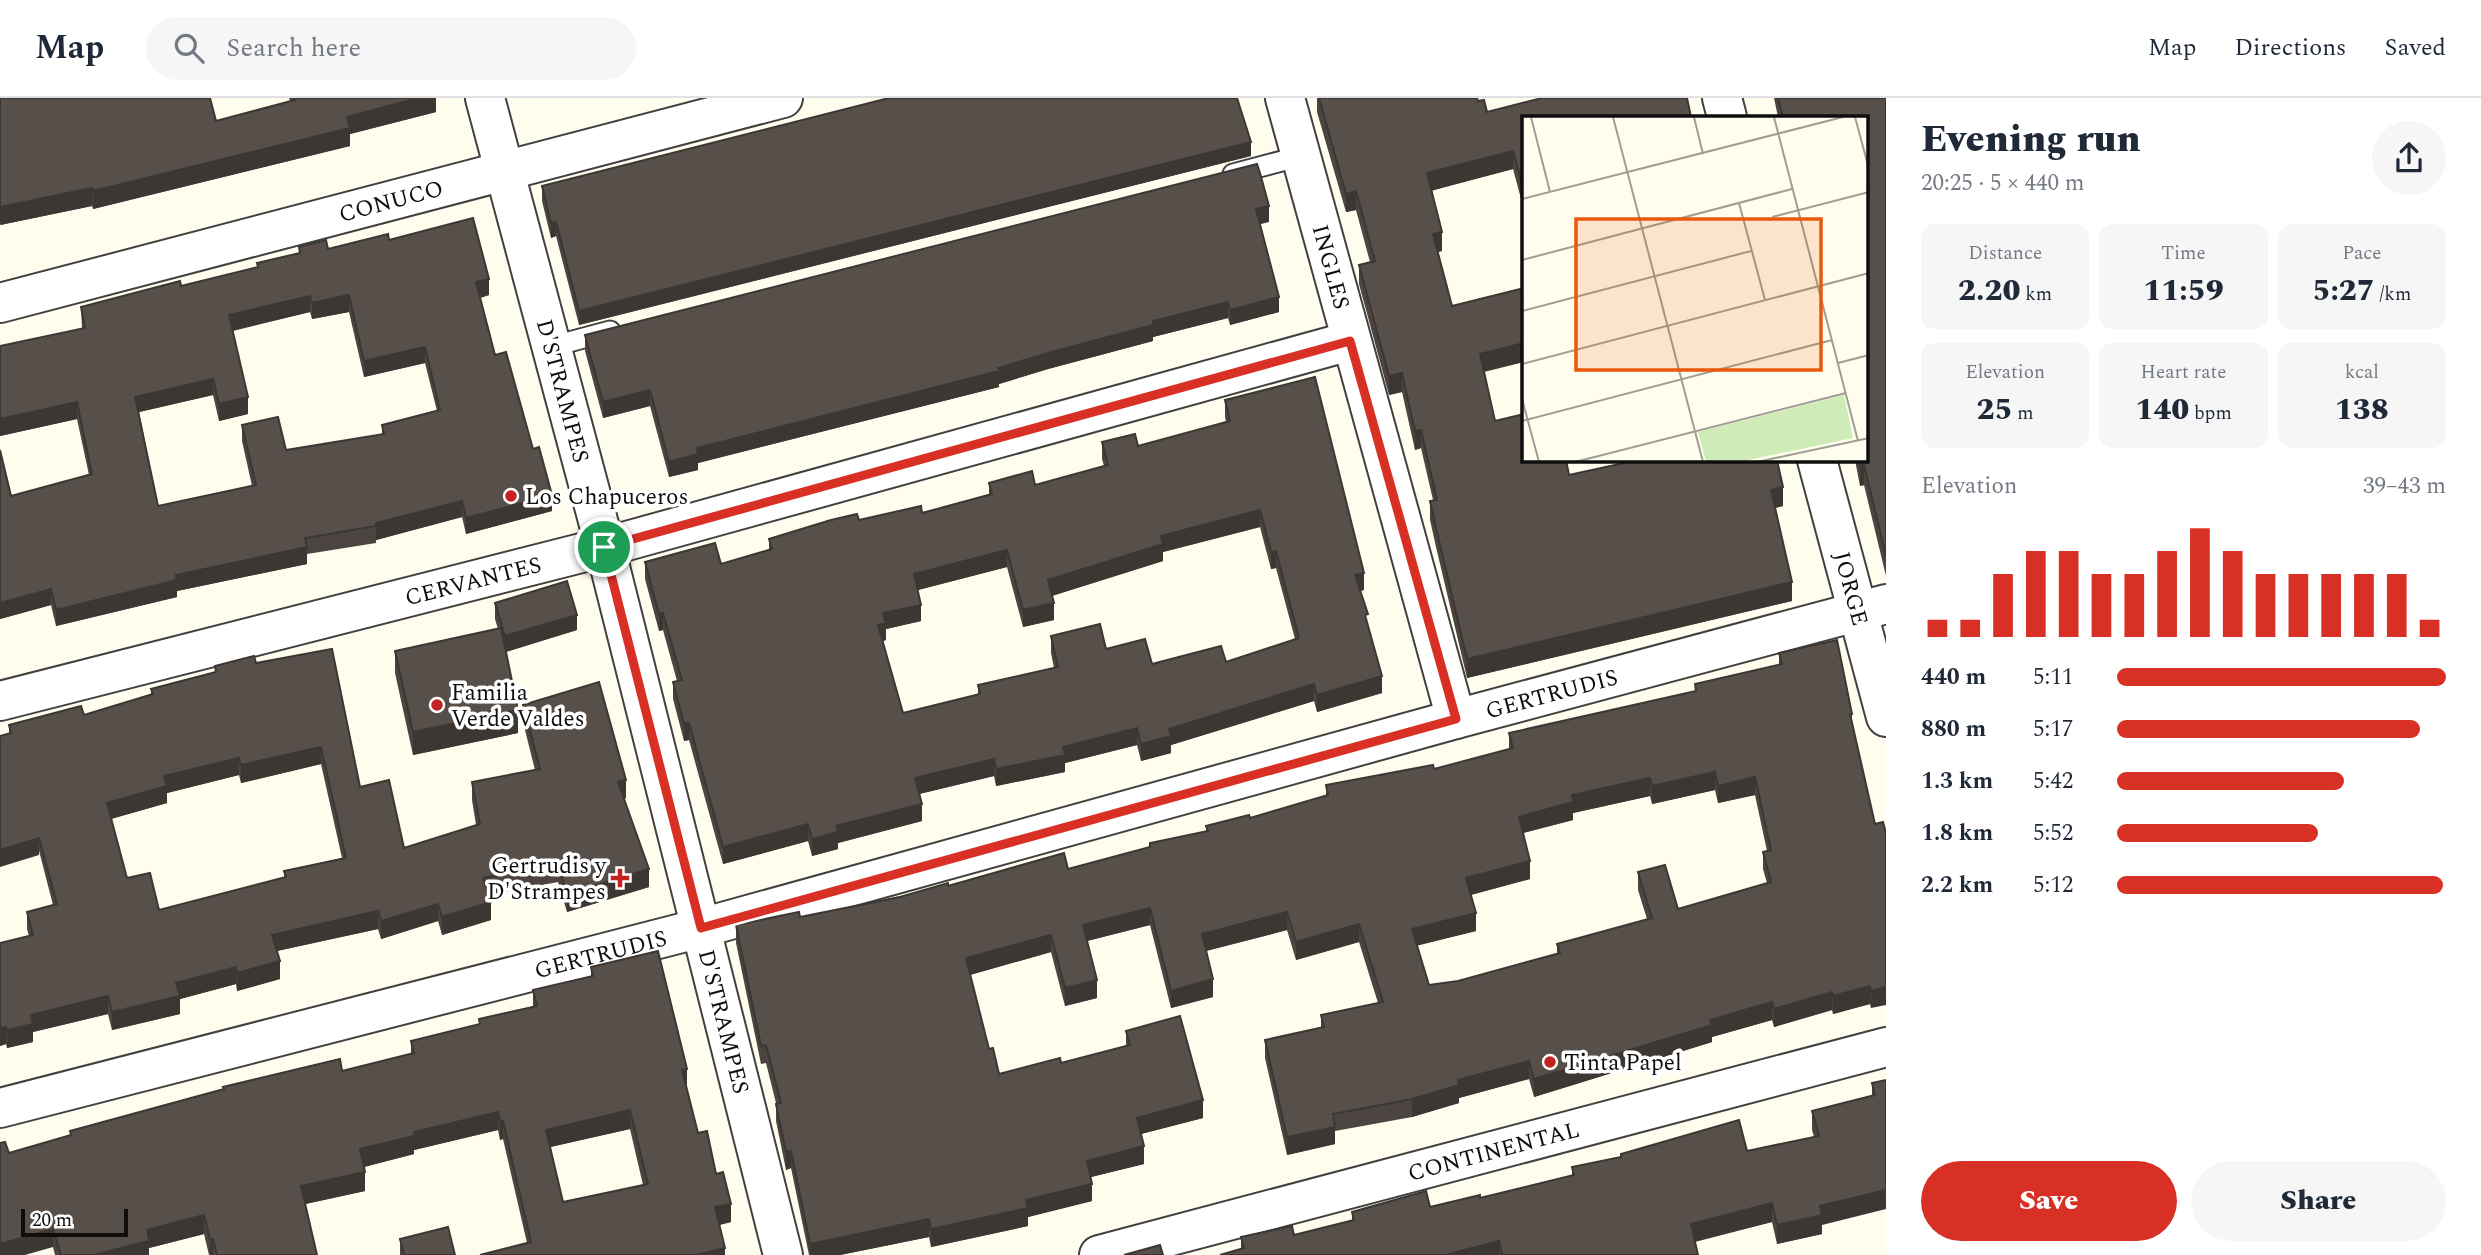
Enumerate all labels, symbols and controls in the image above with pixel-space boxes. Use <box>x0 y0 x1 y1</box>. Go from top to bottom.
search box <box>146 17 636 80</box>
text: Map <box>35 23 104 73</box>
text: Search here <box>226 28 361 68</box>
icon: search <box>170 29 208 67</box>
text: Map <box>2148 30 2196 66</box>
text: Directions <box>2234 30 2346 66</box>
text: Saved <box>2384 30 2446 66</box>
text: Evening run <box>1921 111 2141 169</box>
inset map <box>1522 116 1868 462</box>
button: share <box>2372 121 2446 195</box>
text: 20:25 · 5 × 440 m <box>1921 166 2085 201</box>
street label: CONUCO <box>335 172 447 233</box>
street label: INGLES <box>1302 221 1358 314</box>
text: Distance <box>1968 239 2042 268</box>
text: Time <box>2161 239 2206 268</box>
text: Pace <box>2342 239 2381 268</box>
text: 2.20 <box>1958 268 2021 314</box>
text: 11:59 <box>2143 268 2224 314</box>
text: 5:27 <box>2312 268 2375 314</box>
text: km <box>2021 280 2052 309</box>
text: /km <box>2375 280 2411 309</box>
street label: D'STRAMPES <box>526 315 598 467</box>
text: Elevation <box>1965 358 2045 387</box>
text: Heart rate <box>2141 358 2226 387</box>
text: kcal <box>2345 358 2379 387</box>
text: 25 <box>1977 387 2013 433</box>
text: 140 <box>2135 387 2189 433</box>
text: 138 <box>2335 387 2389 433</box>
text: m <box>2013 399 2034 428</box>
text: bpm <box>2189 399 2232 428</box>
text: Elevation <box>1921 469 2017 504</box>
text: 39–43 m <box>2363 469 2446 504</box>
place label: Los Chapuceros <box>525 480 688 515</box>
marker: Los Chapuceros <box>503 488 519 504</box>
pin <box>574 517 634 577</box>
icon: arrive <box>585 528 623 566</box>
street label: CERVANTES <box>401 548 545 616</box>
street label: JORGE <box>1823 548 1877 630</box>
street label: GERTRUDIS <box>1482 660 1622 729</box>
text: 440 m <box>1921 660 1986 695</box>
text: 5:11 <box>2033 660 2073 695</box>
place label: Familia Verde Valdes <box>451 676 585 737</box>
marker: Familia Verde Valdes <box>429 697 445 713</box>
text: 880 m <box>1921 712 1986 747</box>
text: 5:17 <box>2033 712 2073 747</box>
text: 1.3 km <box>1921 764 1993 799</box>
text: 5:42 <box>2033 764 2073 799</box>
text: 1.8 km <box>1921 816 1993 851</box>
text: 5:52 <box>2033 816 2073 851</box>
place label: Gertrudis y D'Strampes <box>487 849 607 910</box>
text: 2.2 km <box>1921 868 1993 903</box>
text: 5:12 <box>2033 868 2073 903</box>
marker: Gertrudis y D'Strampes <box>612 870 628 886</box>
street label: GERTRUDIS <box>531 921 671 989</box>
street label: D'STRAMPES <box>688 946 758 1098</box>
place label: Tinta Papel <box>1564 1046 1682 1081</box>
marker: Tinta Papel <box>1542 1054 1558 1070</box>
street label: CONTINENTAL <box>1404 1113 1584 1192</box>
button: Save <box>1921 1161 2177 1241</box>
button: Share <box>2191 1161 2446 1241</box>
scale bar <box>21 1206 128 1238</box>
text: 20 m <box>32 1206 72 1235</box>

